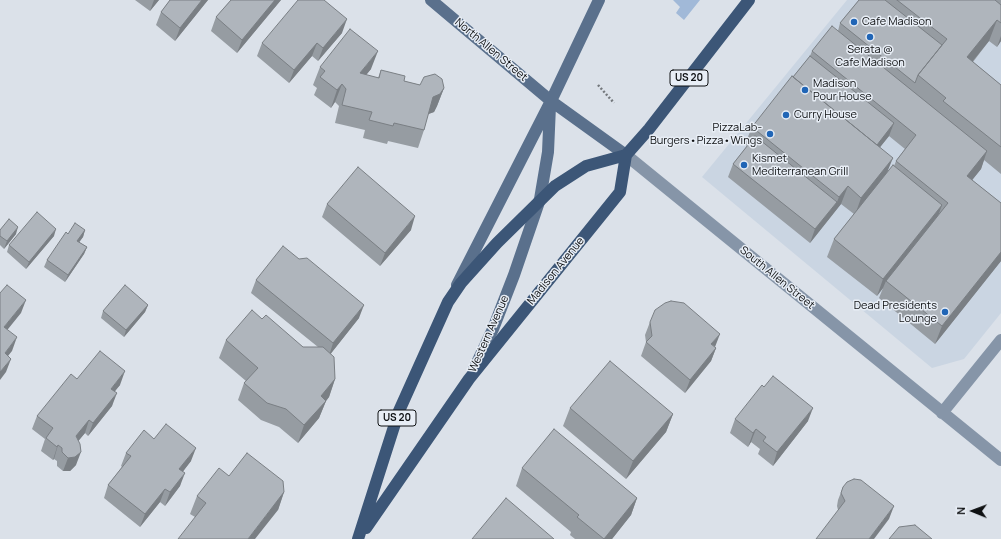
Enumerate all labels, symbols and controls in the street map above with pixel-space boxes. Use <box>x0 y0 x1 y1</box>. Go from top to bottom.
place label: Cafe Madison <box>862 15 932 29</box>
street label: North Allen Street <box>452 16 530 84</box>
marker: Cafe Madison <box>849 17 859 27</box>
marker: Serata @ Cafe Madison <box>865 32 875 42</box>
place label: Serata @ Cafe Madison <box>835 43 905 69</box>
road number: US 20 <box>670 70 708 86</box>
place label: Madison Pour House <box>813 77 872 103</box>
marker: Madison Pour House <box>800 85 810 95</box>
place label: Curry House <box>794 108 857 122</box>
marker: Curry House <box>781 110 791 120</box>
place label: PizzaLab- Burgers•Pizza•Wings <box>650 121 762 147</box>
marker: PizzaLab- Burgers•Pizza•Wings <box>765 129 775 139</box>
place label: Kismet Mediterranean Grill <box>752 152 848 178</box>
marker: Kismet Mediterranean Grill <box>739 160 749 170</box>
street label: Madison Avenue <box>525 235 587 307</box>
street label: South Allen Street <box>737 244 817 312</box>
street label: Western Avenue <box>466 293 512 375</box>
place label: Dead Presidents Lounge <box>854 299 937 325</box>
marker: Dead Presidents Lounge <box>940 307 950 317</box>
road number: US 20 <box>378 410 416 426</box>
north arrow <box>953 491 993 531</box>
text: N <box>953 507 968 515</box>

